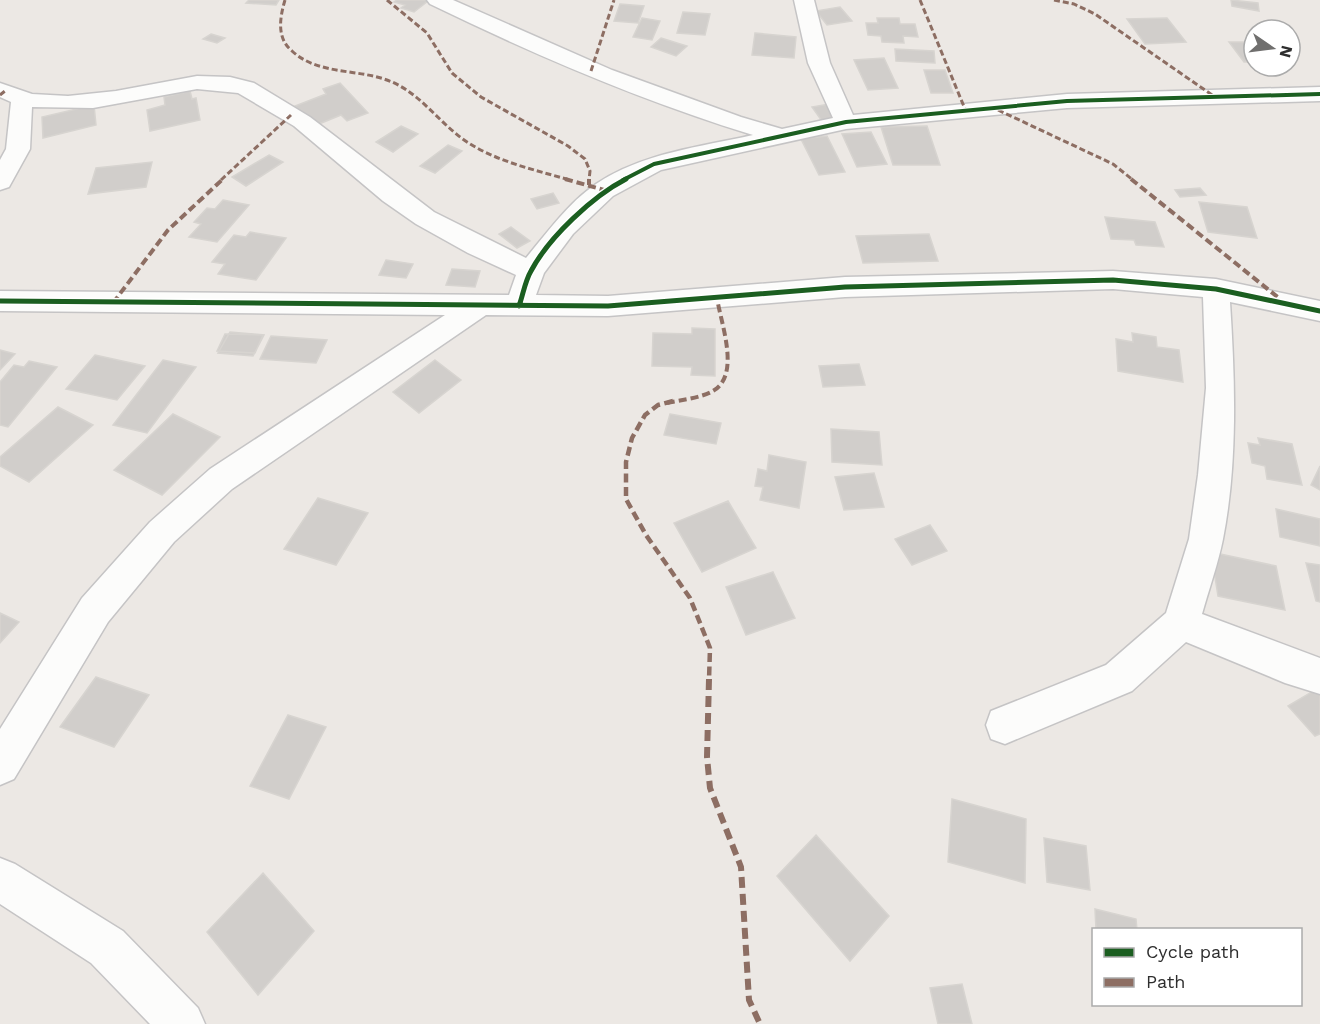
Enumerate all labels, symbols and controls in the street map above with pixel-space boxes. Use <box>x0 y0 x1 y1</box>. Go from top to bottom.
north arrow <box>1242 18 1302 78</box>
text: N <box>1275 43 1297 60</box>
legend <box>1092 928 1302 1006</box>
text: Cycle path <box>1146 941 1240 962</box>
text: Path <box>1146 971 1186 992</box>

